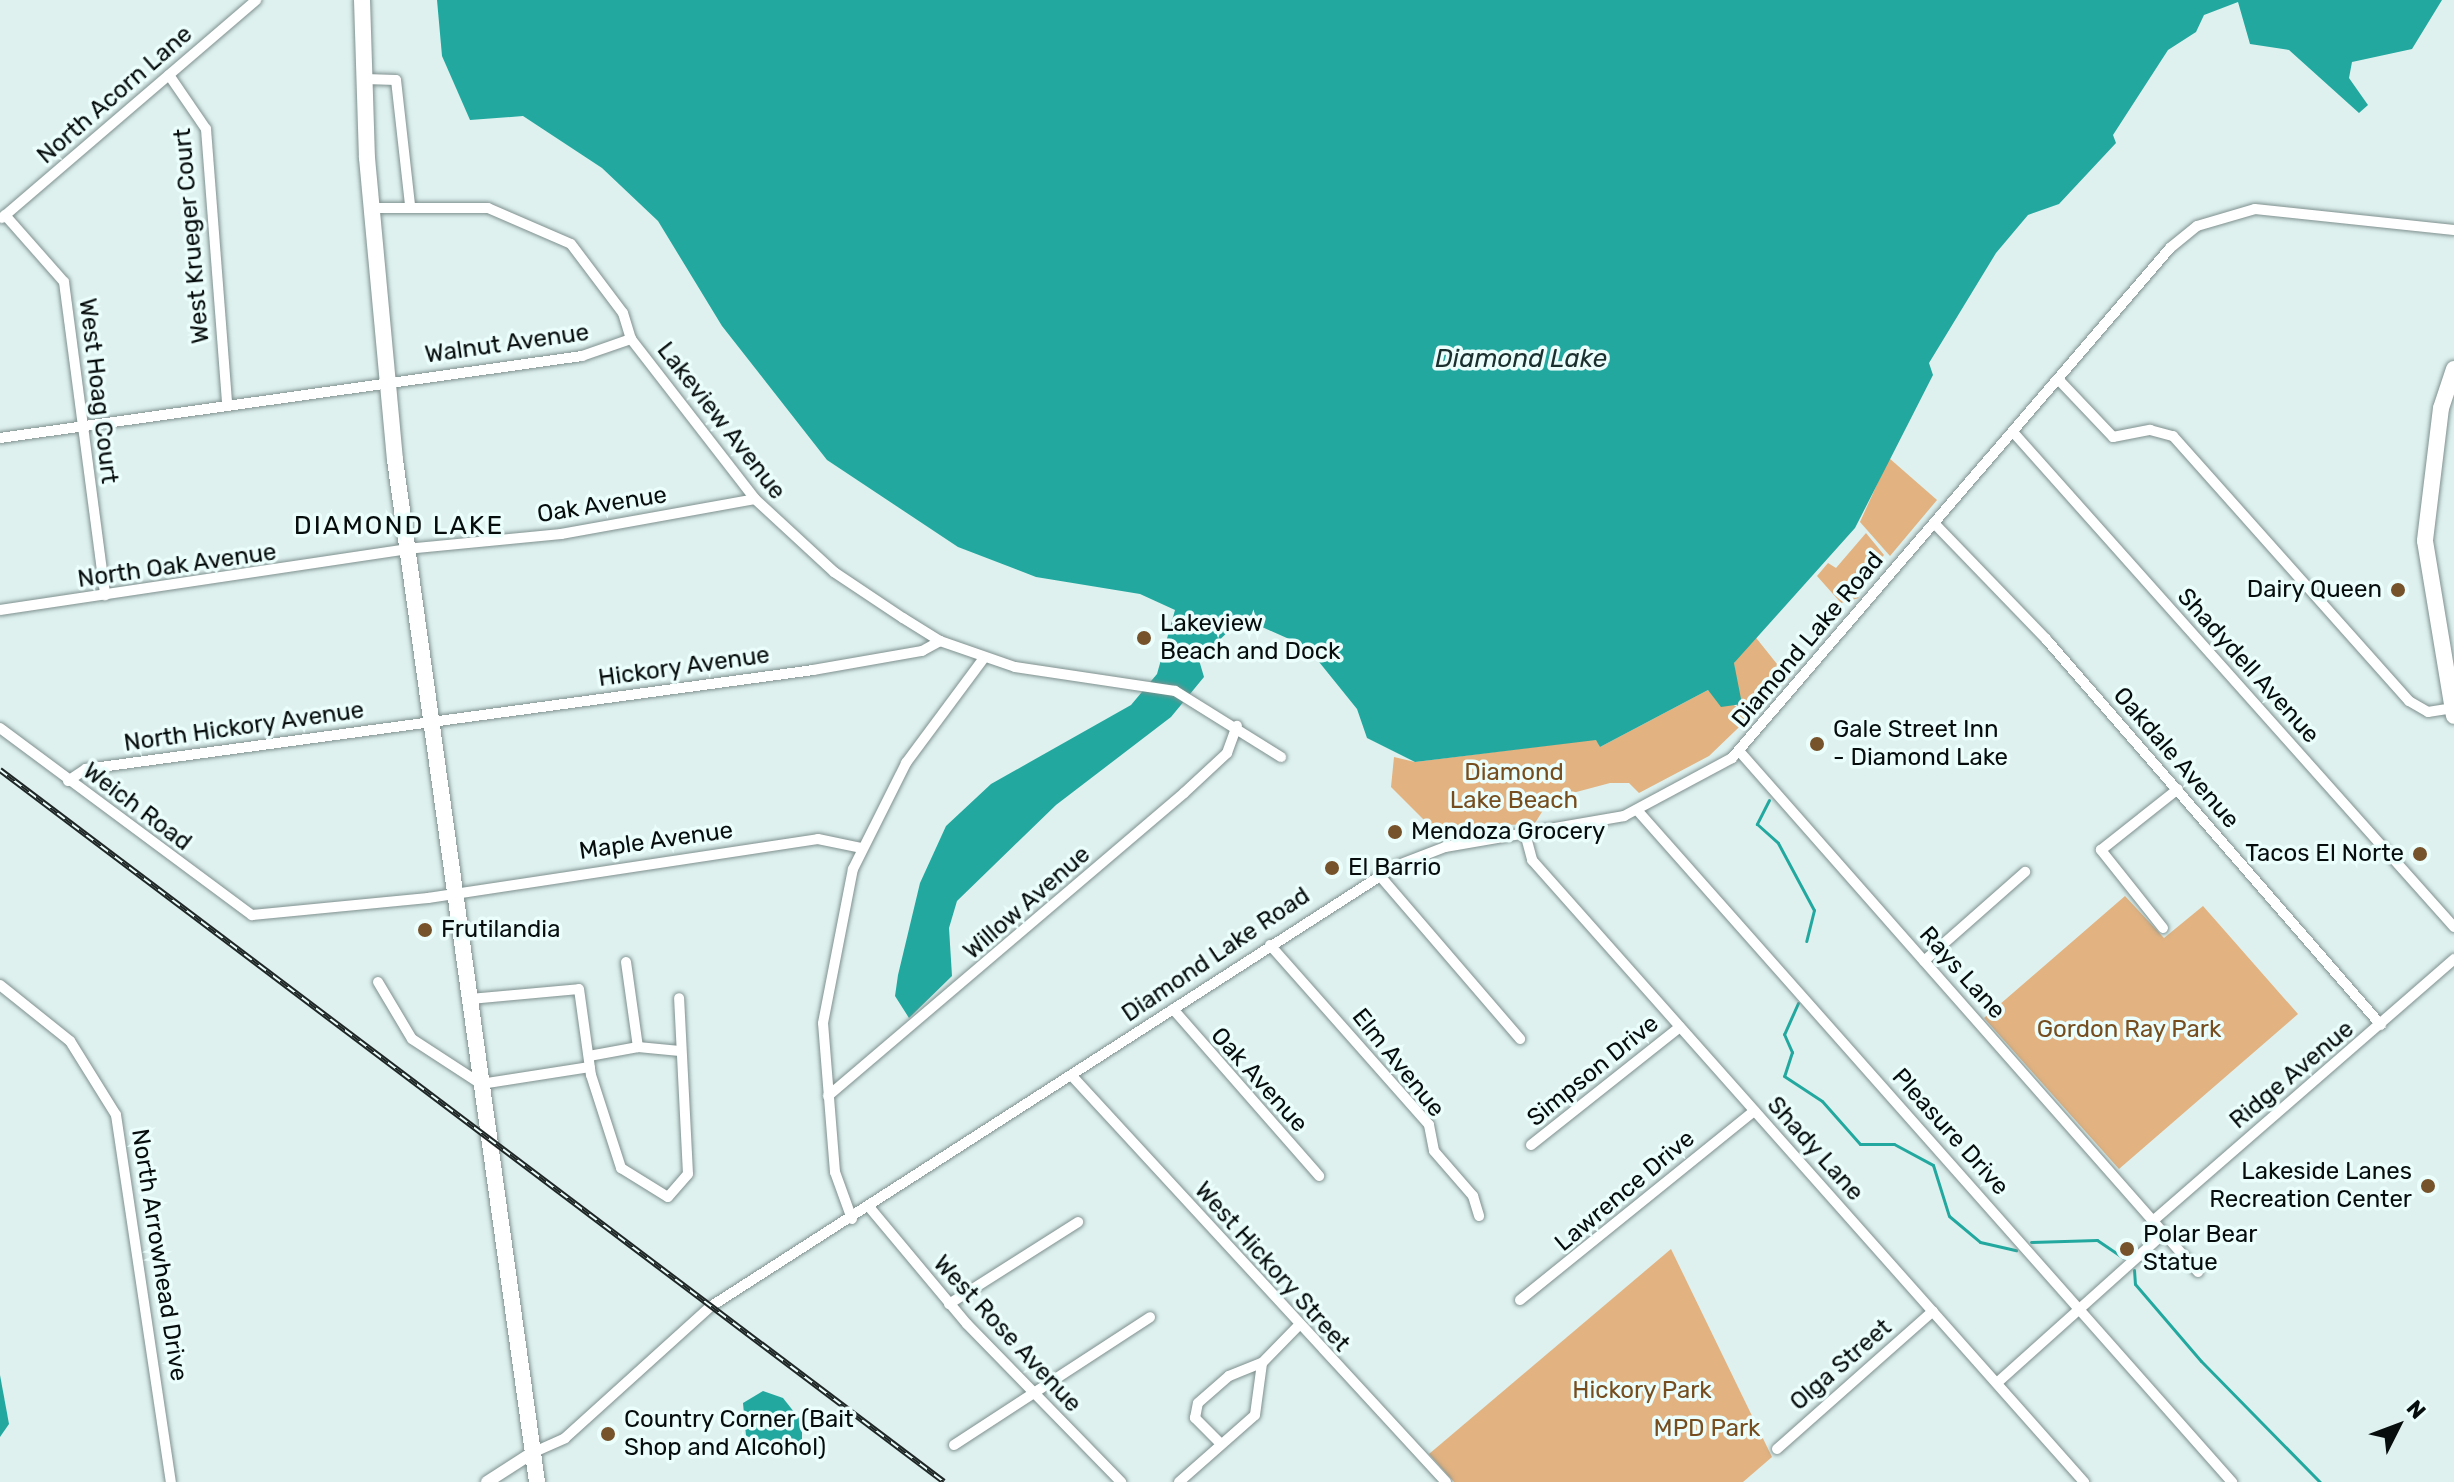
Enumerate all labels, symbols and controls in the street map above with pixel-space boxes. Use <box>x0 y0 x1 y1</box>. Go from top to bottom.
street label: North Acorn Lane <box>31 20 199 170</box>
street label: West Krueger Court <box>168 127 216 345</box>
street label: West Hoag Court <box>72 297 124 485</box>
street label: Walnut Avenue <box>423 318 591 370</box>
street label: Lakeview Avenue <box>650 336 792 506</box>
water label: Diamond Lake <box>1435 343 1607 375</box>
street label: Oak Avenue <box>535 480 669 530</box>
district label: DIAMOND LAKE <box>294 510 504 542</box>
street label: North Oak Avenue <box>75 538 279 594</box>
street label: Diamond Lake Road <box>1726 546 1890 734</box>
place label: Dairy Queen <box>2246 576 2382 604</box>
marker: Dairy Queen <box>2389 581 2407 599</box>
street label: Shadydell Avenue <box>2171 582 2325 750</box>
place label: Lakeview Beach and Dock <box>1160 610 1340 666</box>
marker: Lakeview Beach and Dock <box>1135 629 1153 647</box>
street label: Hickory Avenue <box>596 641 772 693</box>
street label: Oakdale Avenue <box>2107 681 2245 835</box>
street label: North Hickory Avenue <box>121 696 367 758</box>
place label: Gale Street Inn - Diamond Lake <box>1833 716 2008 772</box>
marker: Gale Street Inn - Diamond Lake <box>1808 735 1826 753</box>
street label: Weich Road <box>77 757 197 857</box>
park label: Diamond Lake Beach <box>1450 759 1578 815</box>
street label: Maple Avenue <box>577 816 735 866</box>
place label: Mendoza Grocery <box>1411 818 1605 846</box>
marker: Mendoza Grocery <box>1386 823 1404 841</box>
street label: Willow Avenue <box>957 840 1097 966</box>
place label: Tacos El Norte <box>2245 840 2404 868</box>
marker: Tacos El Norte <box>2411 845 2429 863</box>
place label: El Barrio <box>1348 854 1441 882</box>
marker: El Barrio <box>1323 859 1341 877</box>
street label: Diamond Lake Road <box>1117 882 1315 1028</box>
place label: Frutilandia <box>441 916 560 944</box>
marker: Frutilandia <box>416 921 434 939</box>
street label: Rays Lane <box>1913 921 2011 1025</box>
street label: Elm Avenue <box>1345 1003 1451 1123</box>
street label: Simpson Drive <box>1522 1009 1664 1133</box>
street label: Ridge Avenue <box>2224 1015 2360 1135</box>
park label: Gordon Ray Park <box>2036 1016 2222 1044</box>
street label: Oak Avenue <box>1204 1021 1314 1139</box>
street label: Pleasure Drive <box>1886 1063 2014 1201</box>
street label: Shady Lane <box>1760 1091 1870 1207</box>
street label: Lawrence Drive <box>1549 1124 1701 1258</box>
street label: North Arrowhead Drive <box>125 1127 193 1383</box>
place label: Lakeside Lanes Recreation Center <box>2209 1158 2412 1214</box>
street label: West Hickory Street <box>1188 1176 1356 1358</box>
marker: Lakeside Lanes Recreation Center <box>2419 1177 2437 1195</box>
place label: Polar Bear Statue <box>2143 1221 2258 1277</box>
marker: Polar Bear Statue <box>2118 1240 2136 1258</box>
street label: West Rose Avenue <box>927 1249 1087 1419</box>
street label: Olga Street <box>1784 1313 1898 1417</box>
park label: Hickory Park <box>1572 1377 1712 1405</box>
north arrow <box>2358 1386 2438 1466</box>
text: N <box>2401 1395 2432 1425</box>
place label: Country Corner (Bait Shop and Alcohol) <box>624 1406 855 1462</box>
park label: MPD Park <box>1654 1415 1760 1443</box>
marker: Country Corner (Bait Shop and Alcohol) <box>599 1425 617 1443</box>

